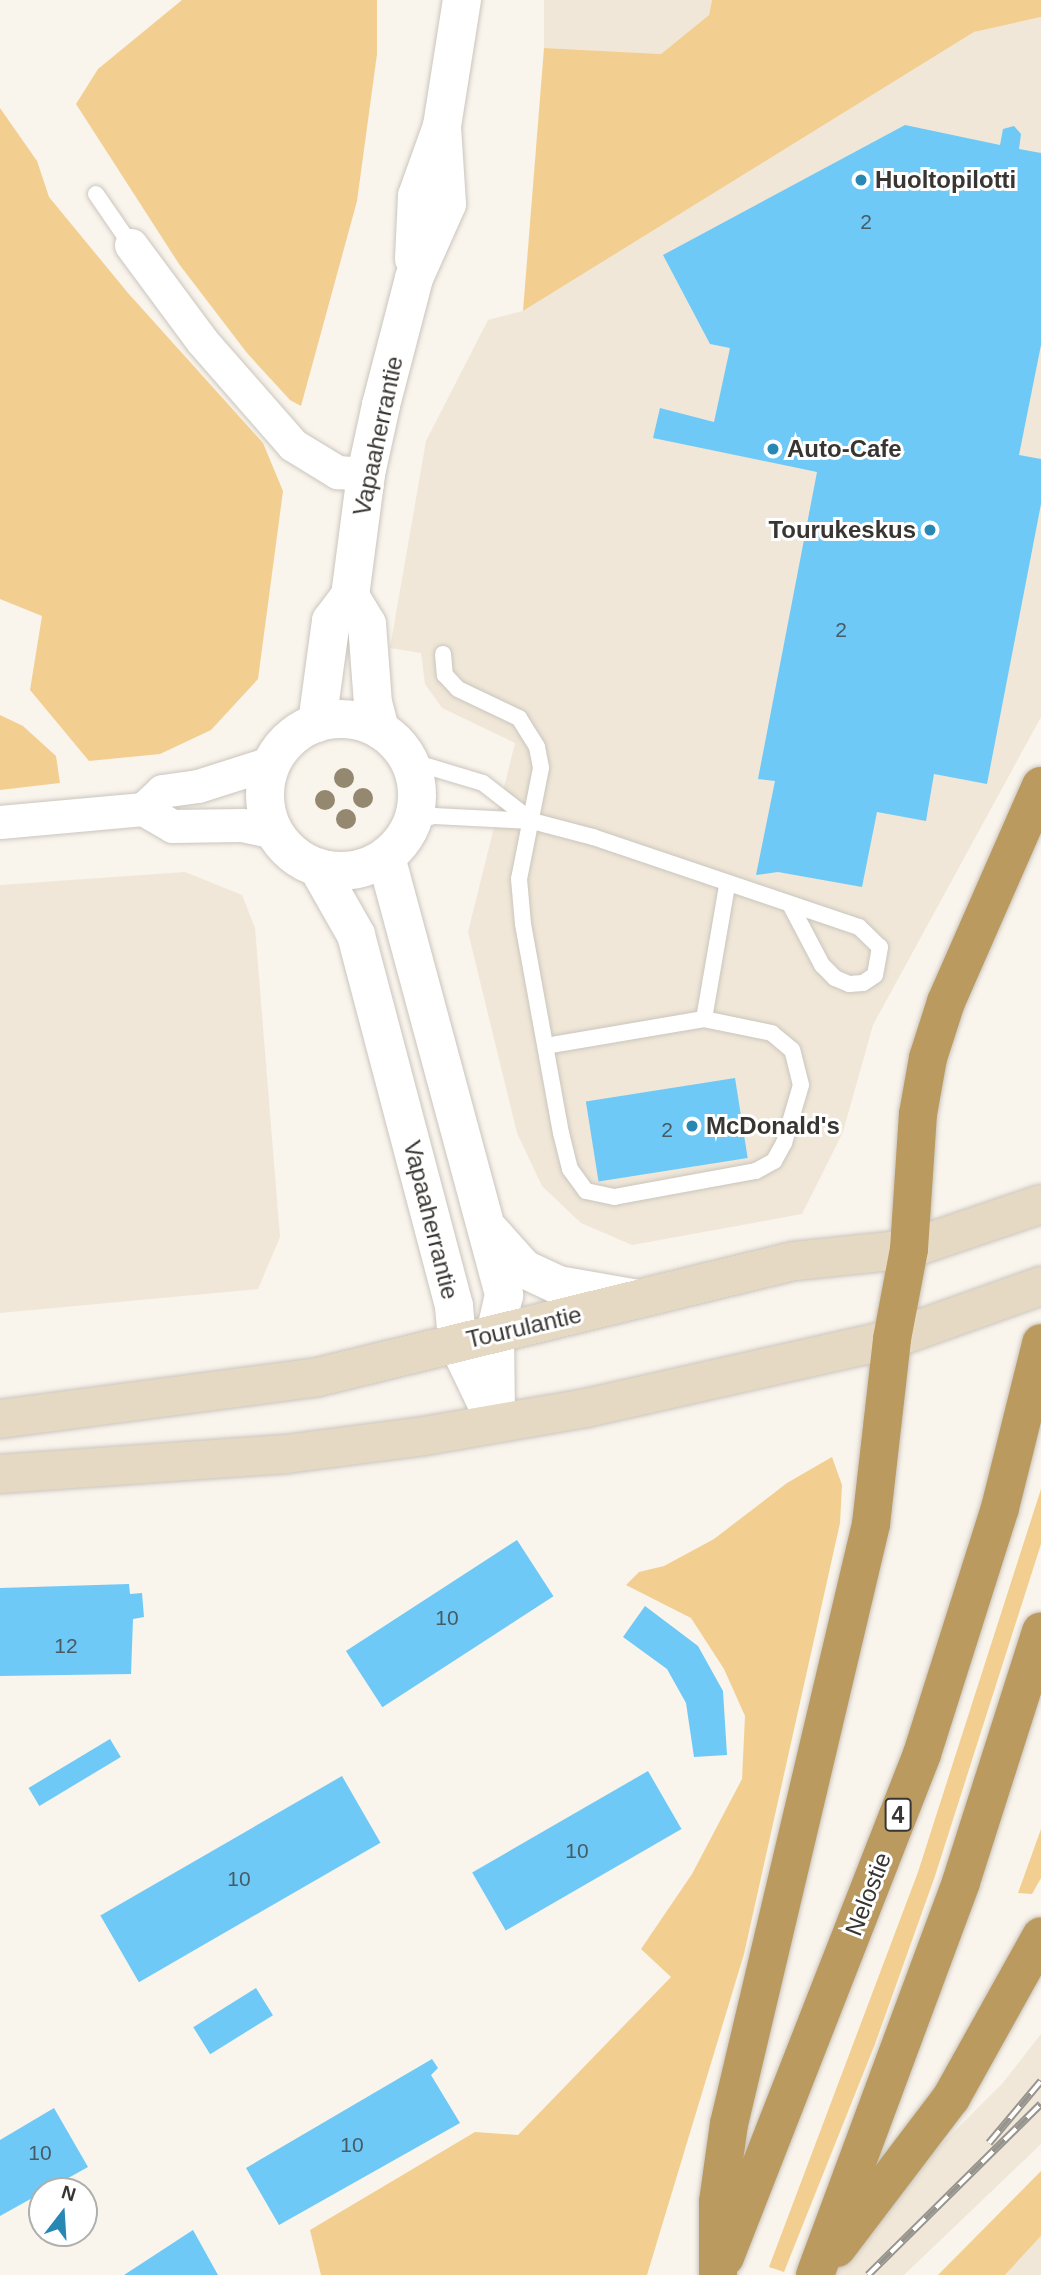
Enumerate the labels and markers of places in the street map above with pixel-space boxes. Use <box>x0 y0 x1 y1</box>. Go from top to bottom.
place label: Huoltopilotti <box>875 166 1016 194</box>
marker: Huoltopilotti <box>853 172 869 188</box>
place label: Auto-Cafe <box>787 435 902 463</box>
marker: Auto-Cafe <box>765 441 781 457</box>
place label: Tourukeskus <box>768 516 916 544</box>
marker: Tourukeskus <box>922 522 938 538</box>
place label: McDonald's <box>706 1112 840 1140</box>
marker: McDonald's <box>684 1118 700 1134</box>

